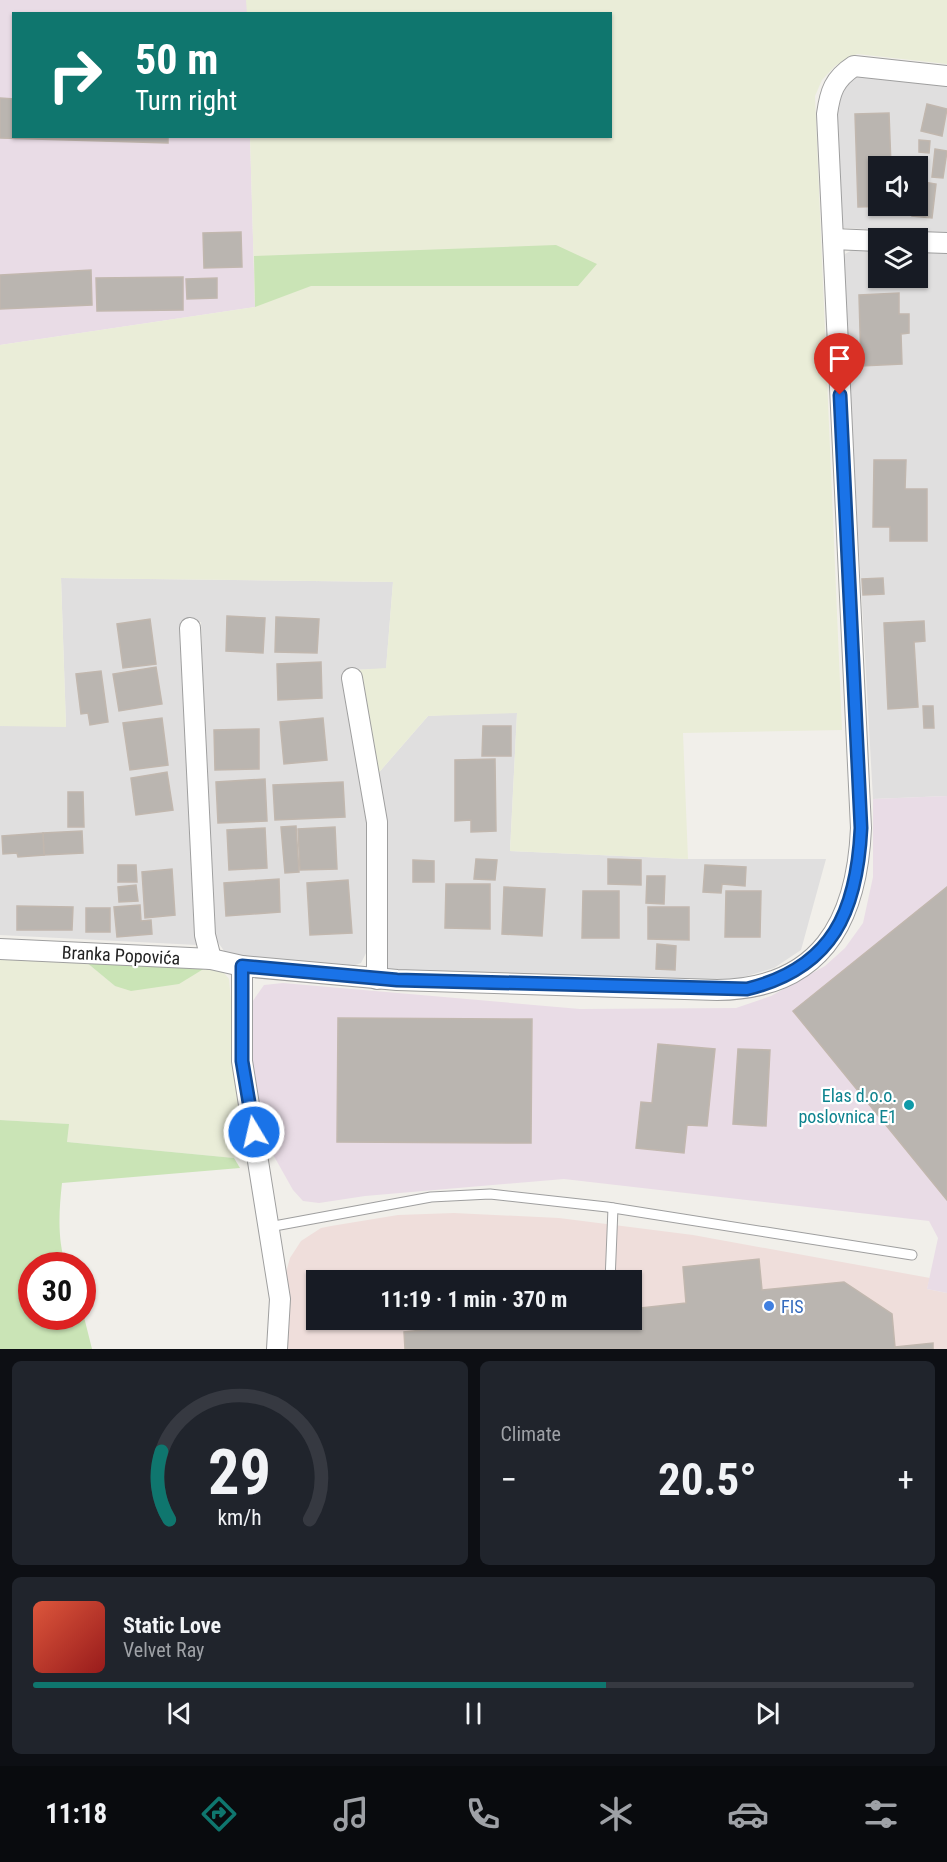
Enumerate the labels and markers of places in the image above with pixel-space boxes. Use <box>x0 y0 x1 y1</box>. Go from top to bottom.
pin <box>814 333 865 395</box>
place label: Elas d.o.o. poslovnica E1 <box>798 1085 897 1127</box>
marker: Elas d.o.o. poslovnica E1 <box>902 1098 916 1112</box>
place label: FIS <box>781 1296 804 1317</box>
marker: FIS <box>762 1299 776 1313</box>

